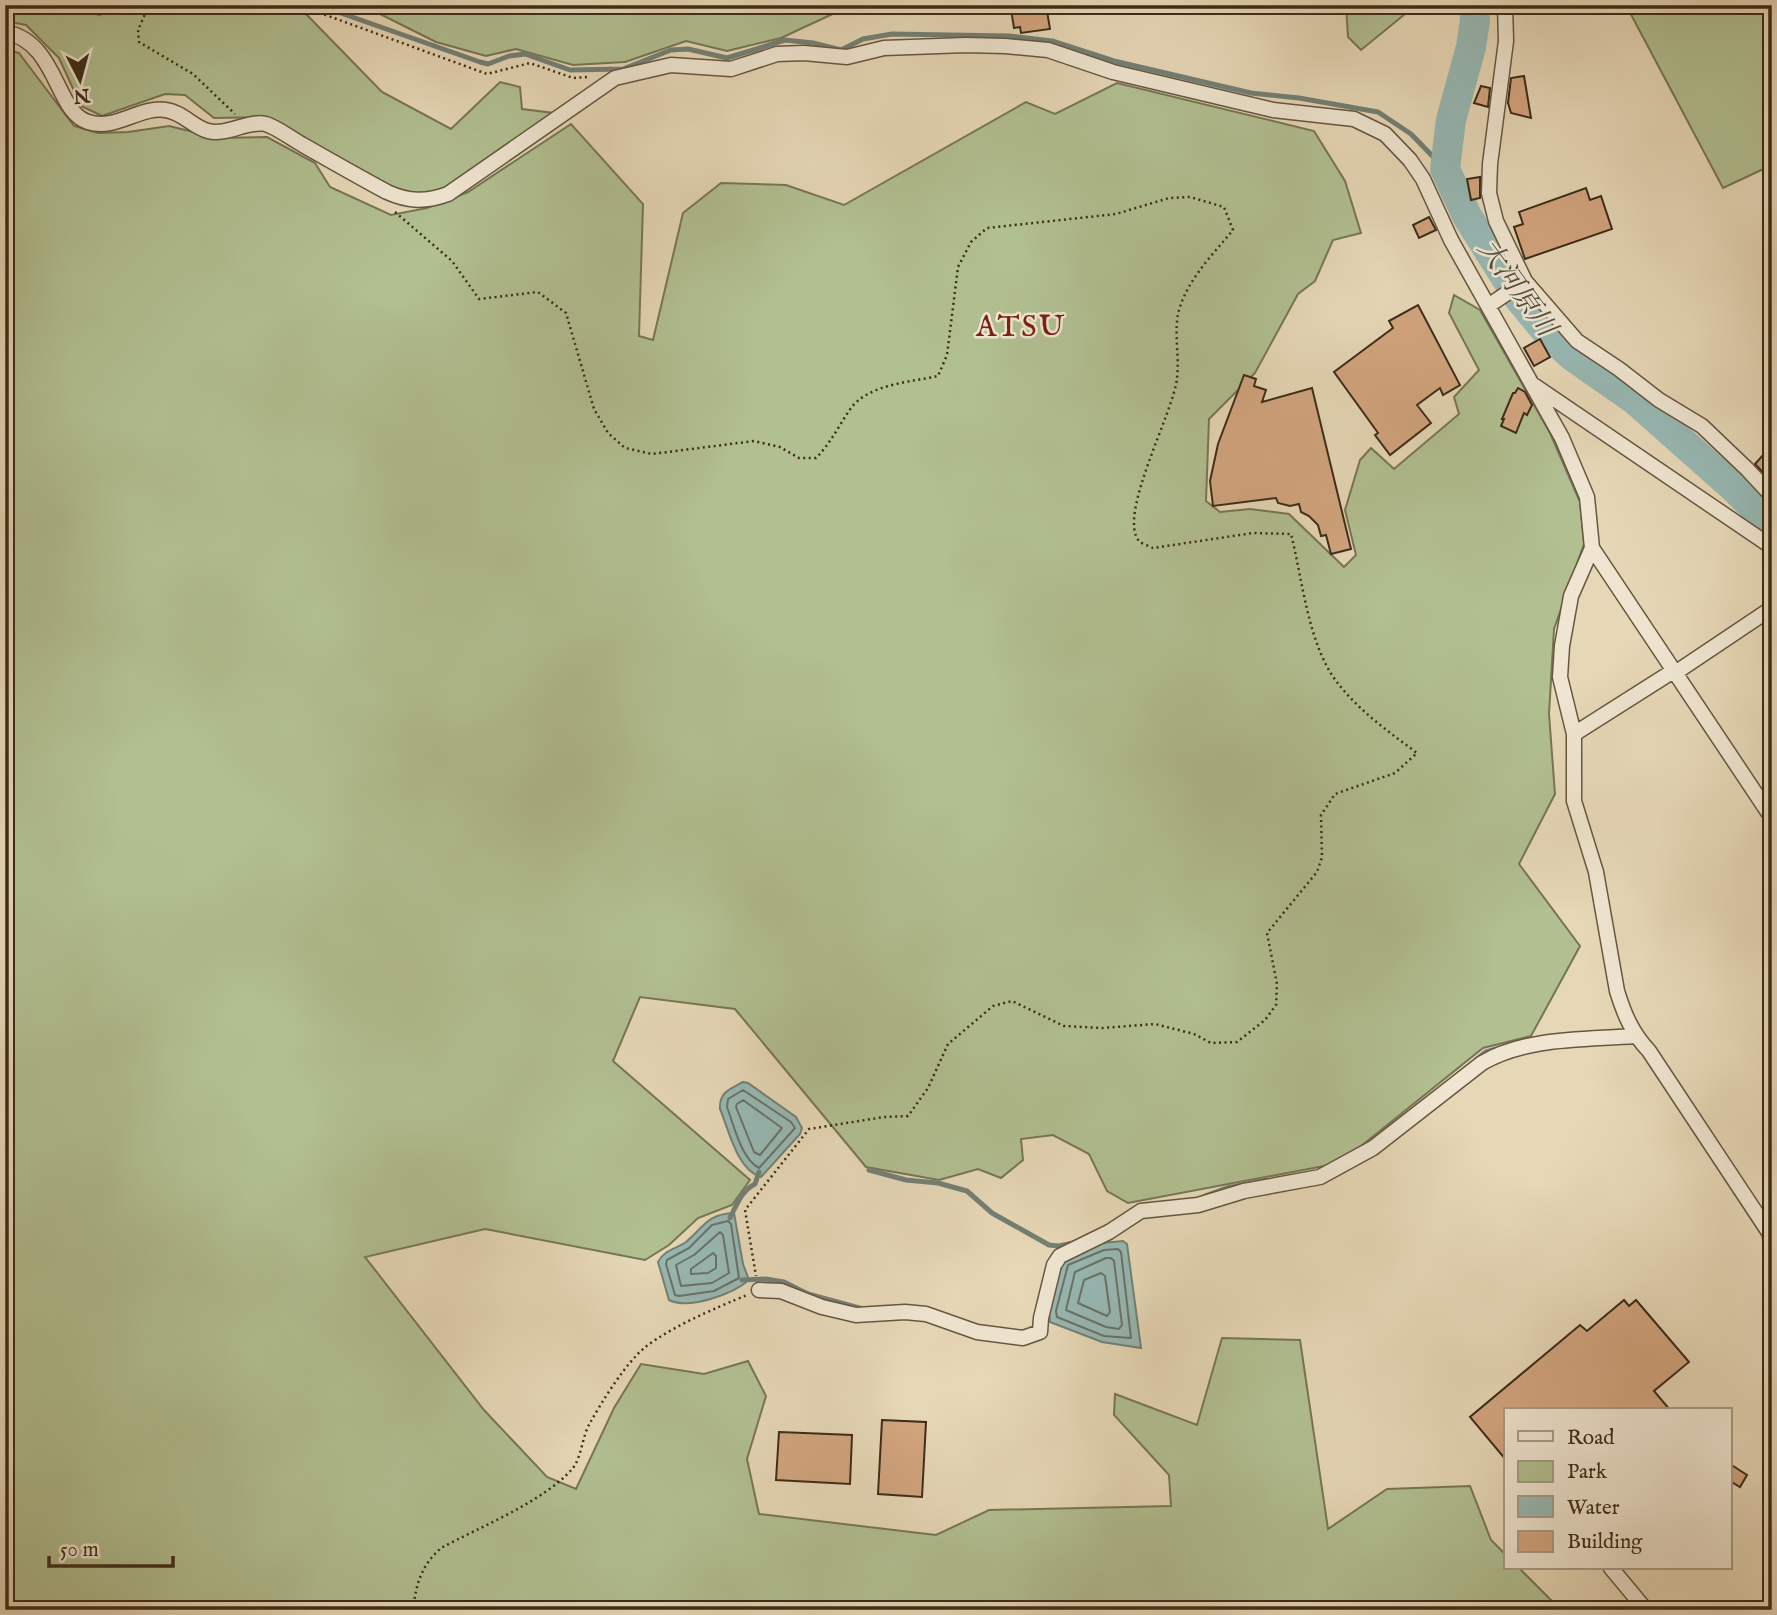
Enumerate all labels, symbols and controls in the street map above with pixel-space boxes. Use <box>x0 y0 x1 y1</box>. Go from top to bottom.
north arrow <box>46 46 116 116</box>
text: N <box>72 82 92 108</box>
water label: 大河原川 <box>1469 233 1565 346</box>
district label: ATSU <box>975 309 1066 347</box>
legend <box>1504 1408 1732 1570</box>
text: Road <box>1567 1425 1615 1452</box>
text: Park <box>1567 1459 1608 1486</box>
text: Water <box>1567 1495 1620 1522</box>
scale bar <box>49 1524 173 1568</box>
text: Building <box>1567 1529 1643 1556</box>
text: 50 m <box>60 1537 99 1564</box>

